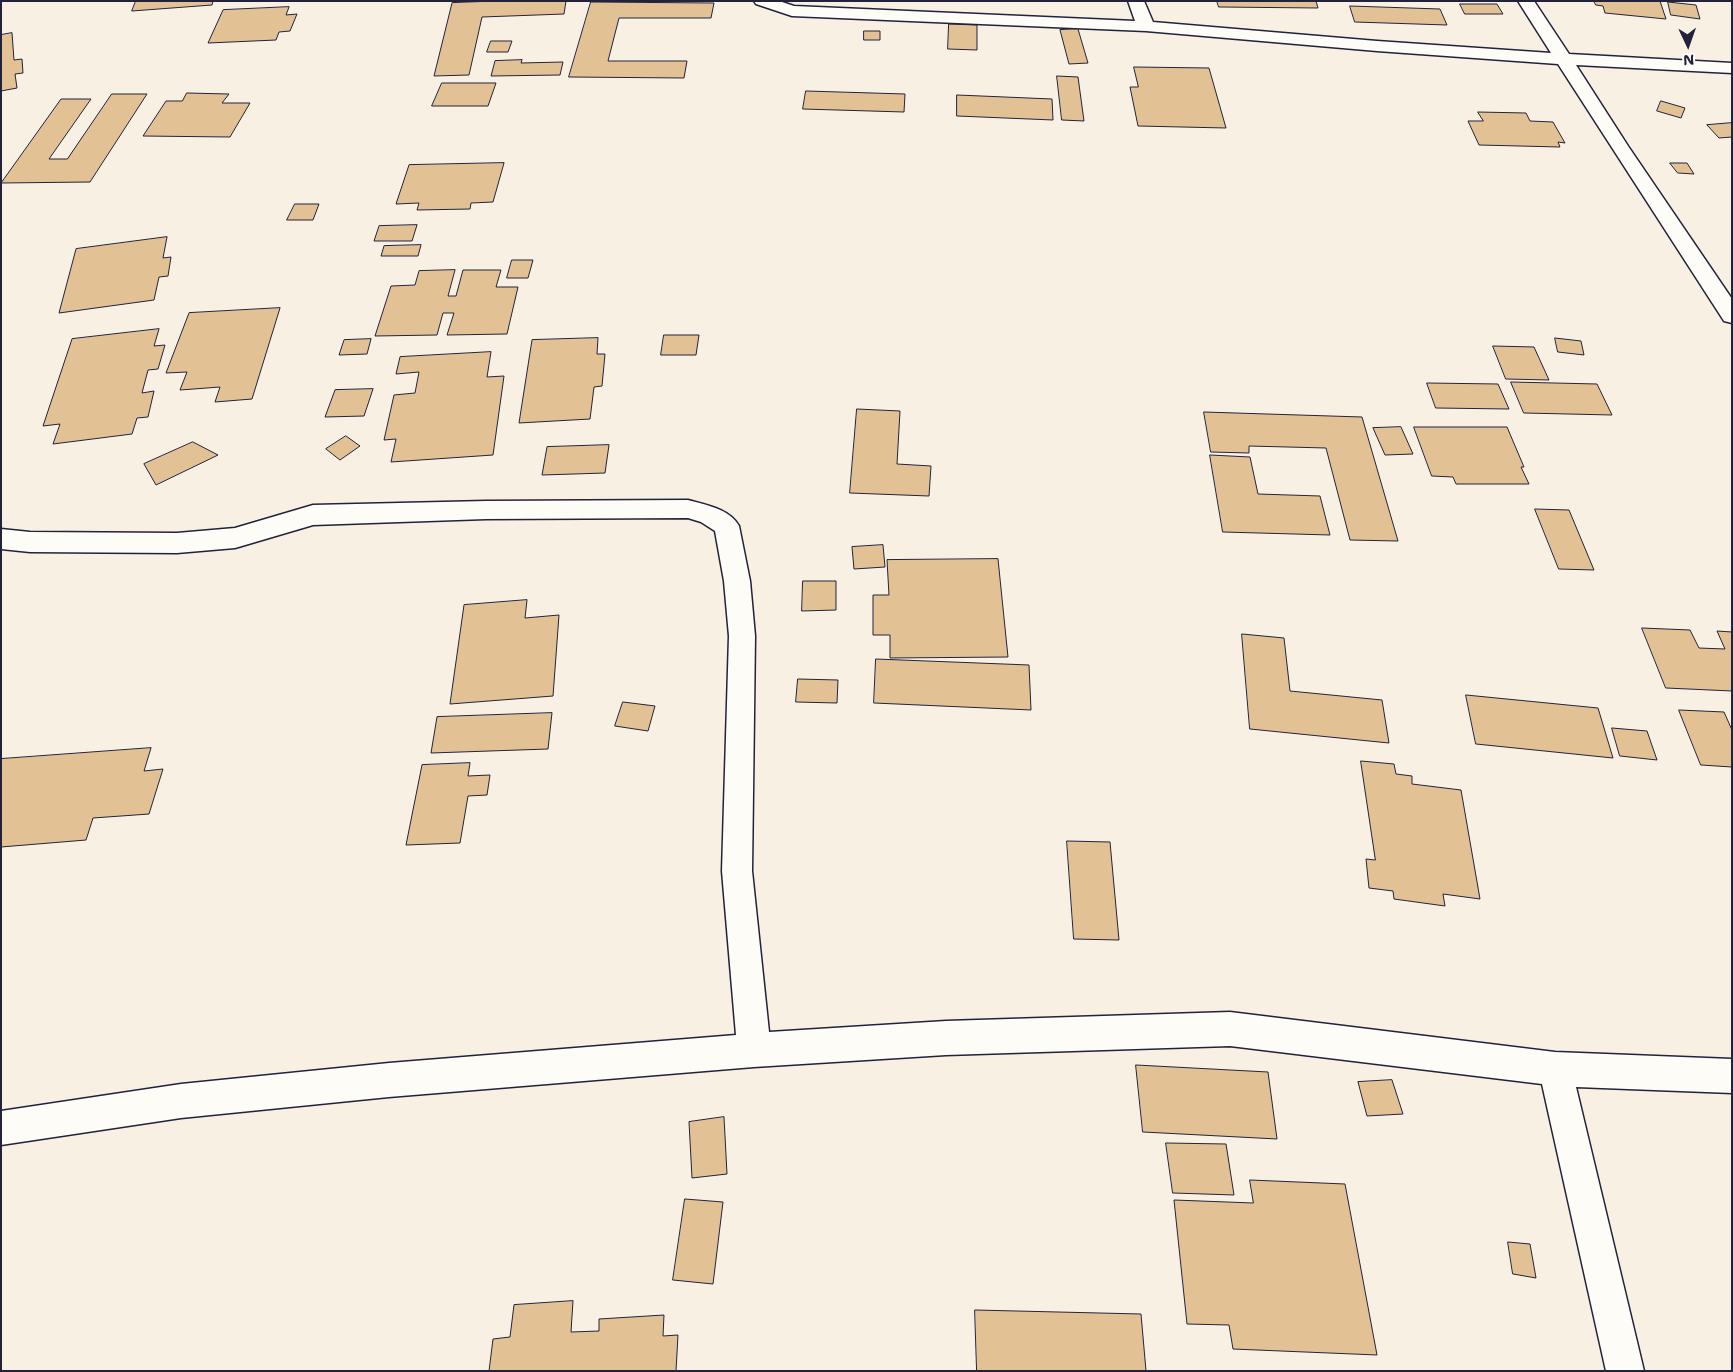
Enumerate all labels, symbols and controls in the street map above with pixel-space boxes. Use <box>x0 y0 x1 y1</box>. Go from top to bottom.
north arrow <box>1663 20 1713 70</box>
text: N <box>1683 51 1695 69</box>

